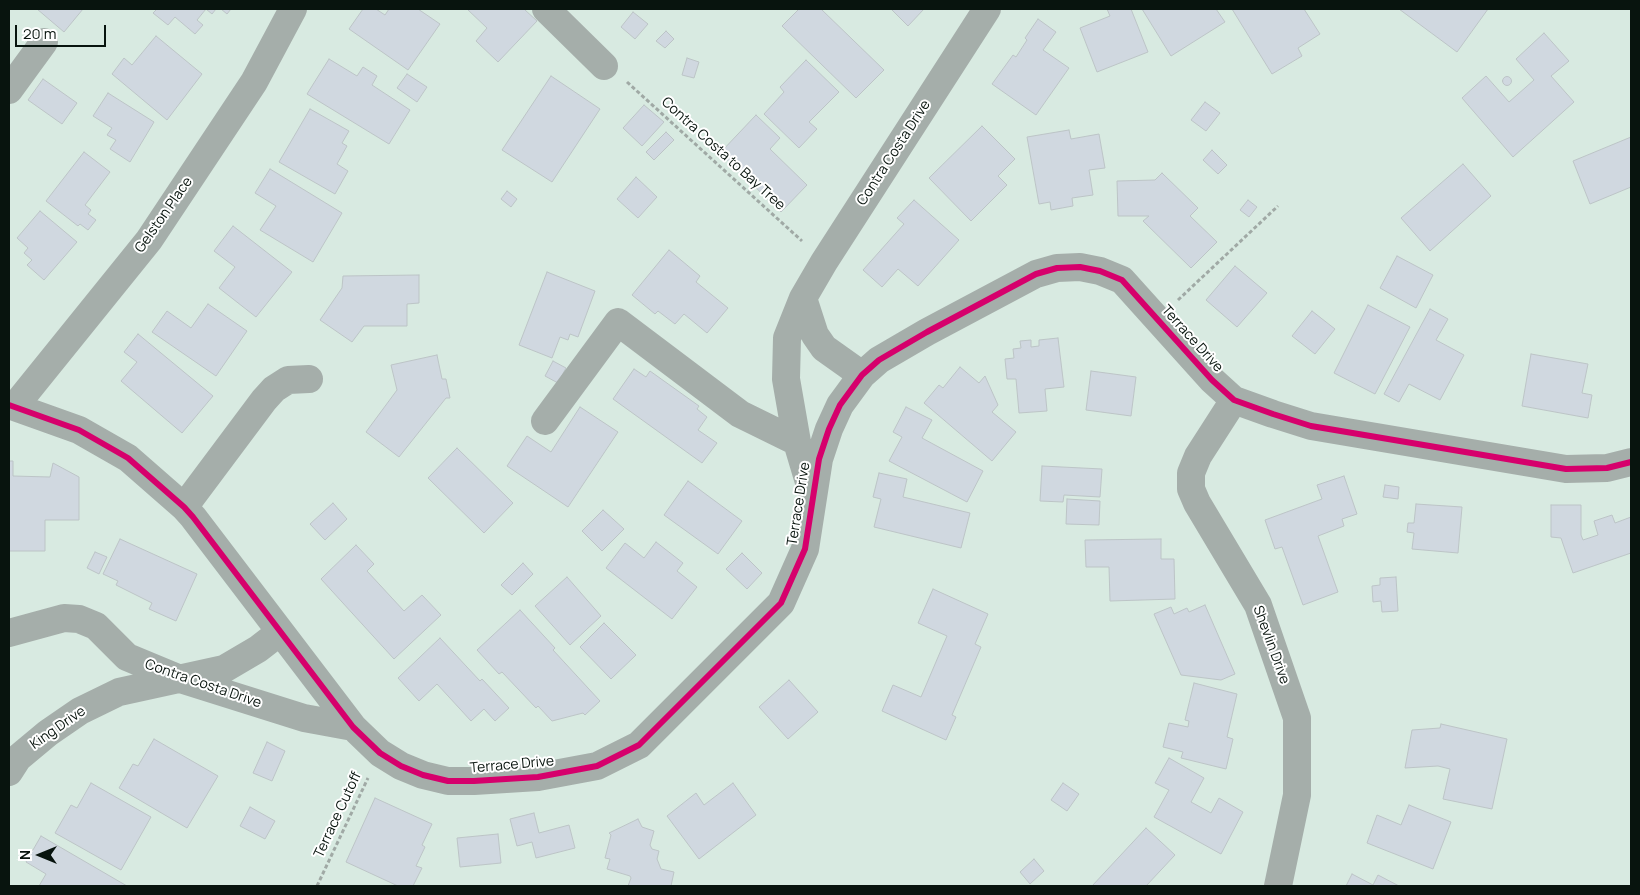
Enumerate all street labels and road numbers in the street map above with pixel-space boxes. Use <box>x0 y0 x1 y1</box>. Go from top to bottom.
street label: Contra Costa to Bay Tree <box>658 94 788 214</box>
street label: Contra Costa Drive <box>854 97 934 209</box>
street label: Gelston Place <box>132 174 196 256</box>
street label: Terrace Drive <box>1158 302 1226 376</box>
street label: Terrace Drive <box>784 461 814 547</box>
street label: Shevlin Drive <box>1249 603 1293 687</box>
street label: Contra Costa Drive <box>143 656 263 712</box>
street label: King Drive <box>27 703 89 753</box>
street label: Terrace Drive <box>469 753 555 777</box>
street label: Terrace Cutoff <box>311 769 365 861</box>

